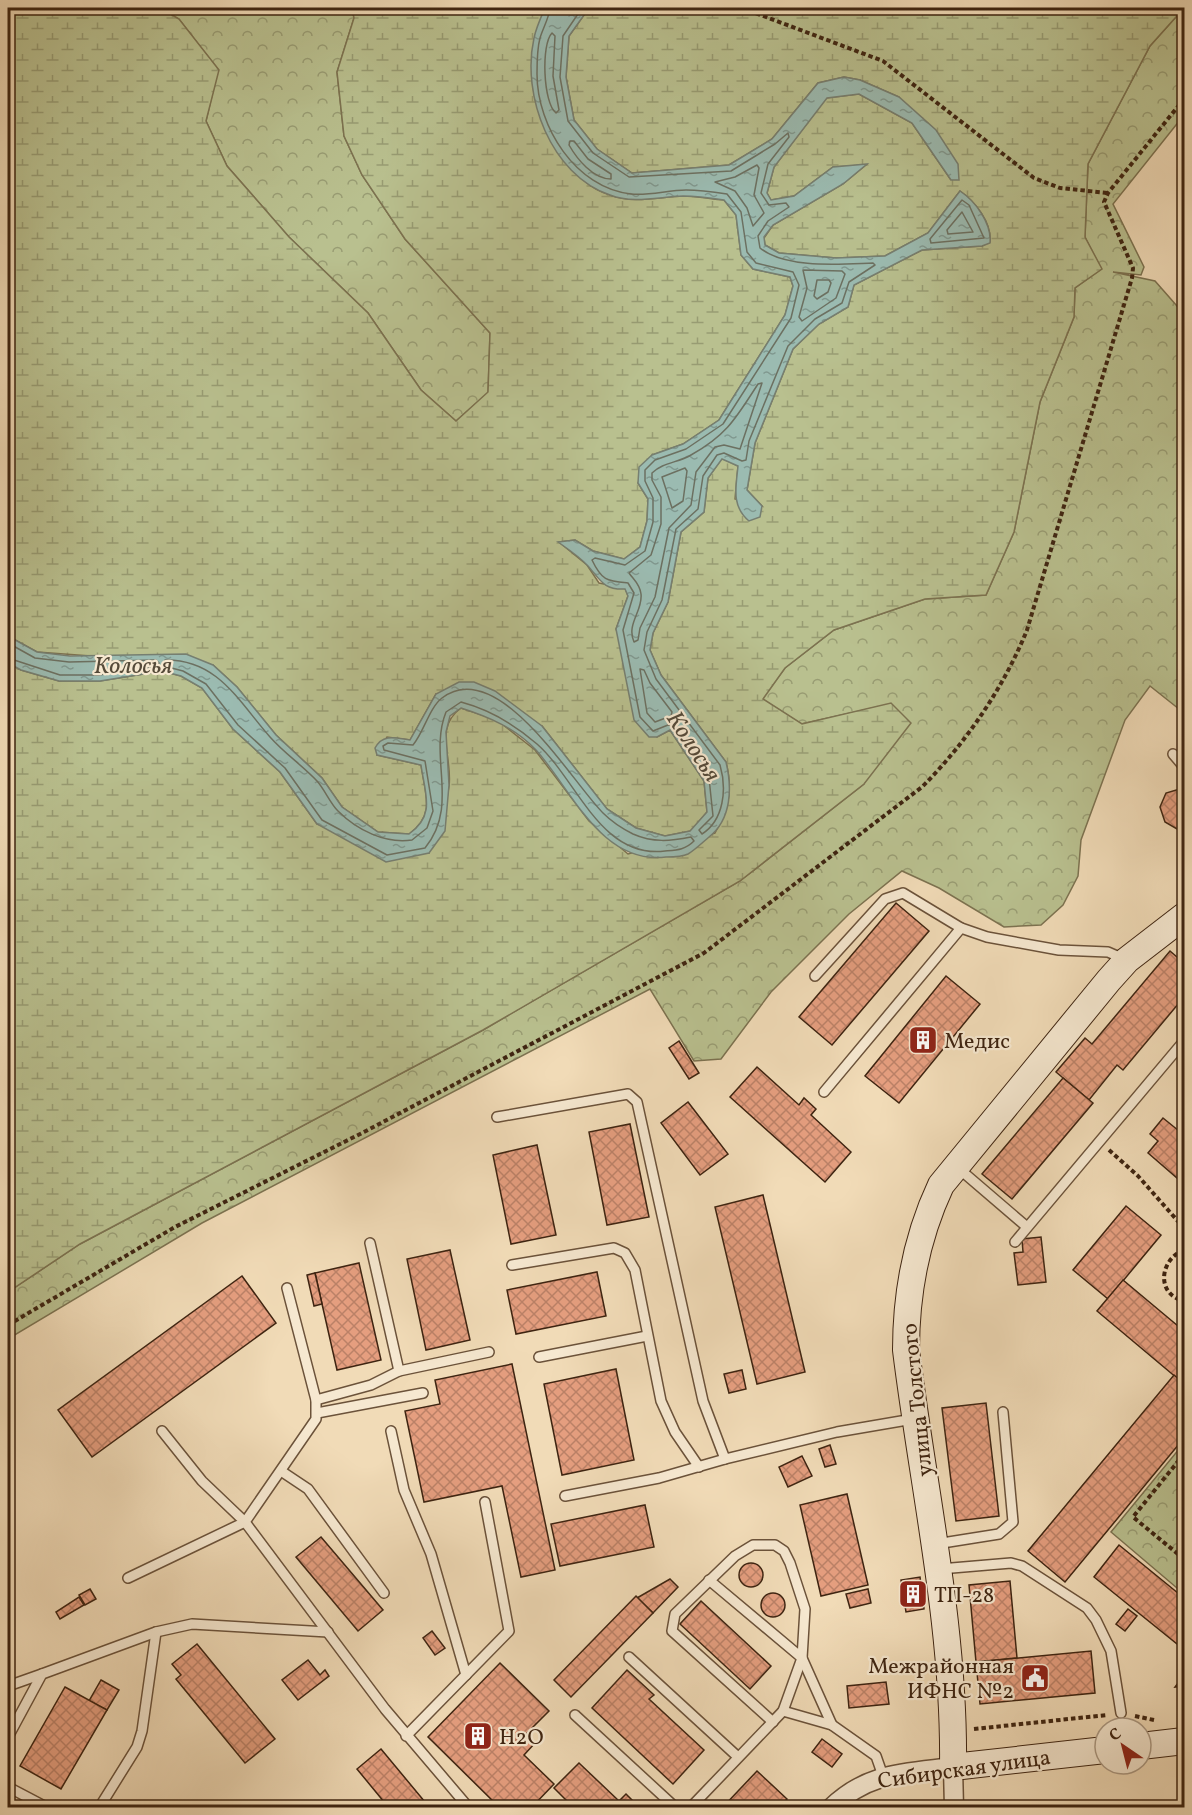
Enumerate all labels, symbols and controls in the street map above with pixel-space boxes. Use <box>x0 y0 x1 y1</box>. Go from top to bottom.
water label: Колосья <box>94 650 172 684</box>
water label: Колосья <box>657 705 728 789</box>
building icon: Медис <box>907 1024 939 1056</box>
place label: Медис <box>944 1027 1010 1058</box>
street label: улица Толстого <box>895 1322 942 1478</box>
building icon: ТП-28 <box>897 1578 929 1610</box>
place label: ТП-28 <box>934 1581 994 1612</box>
place label: Межрайонная ИФНС №2 <box>868 1652 1014 1708</box>
public building icon: Межрайонная ИФНС №2 <box>1019 1662 1051 1694</box>
north arrow <box>1093 1716 1153 1776</box>
building icon: Н2О <box>462 1720 494 1752</box>
place label: Н2О <box>499 1723 543 1754</box>
text: С <box>1105 1723 1126 1747</box>
street label: Сибирская улица <box>876 1743 1053 1798</box>

